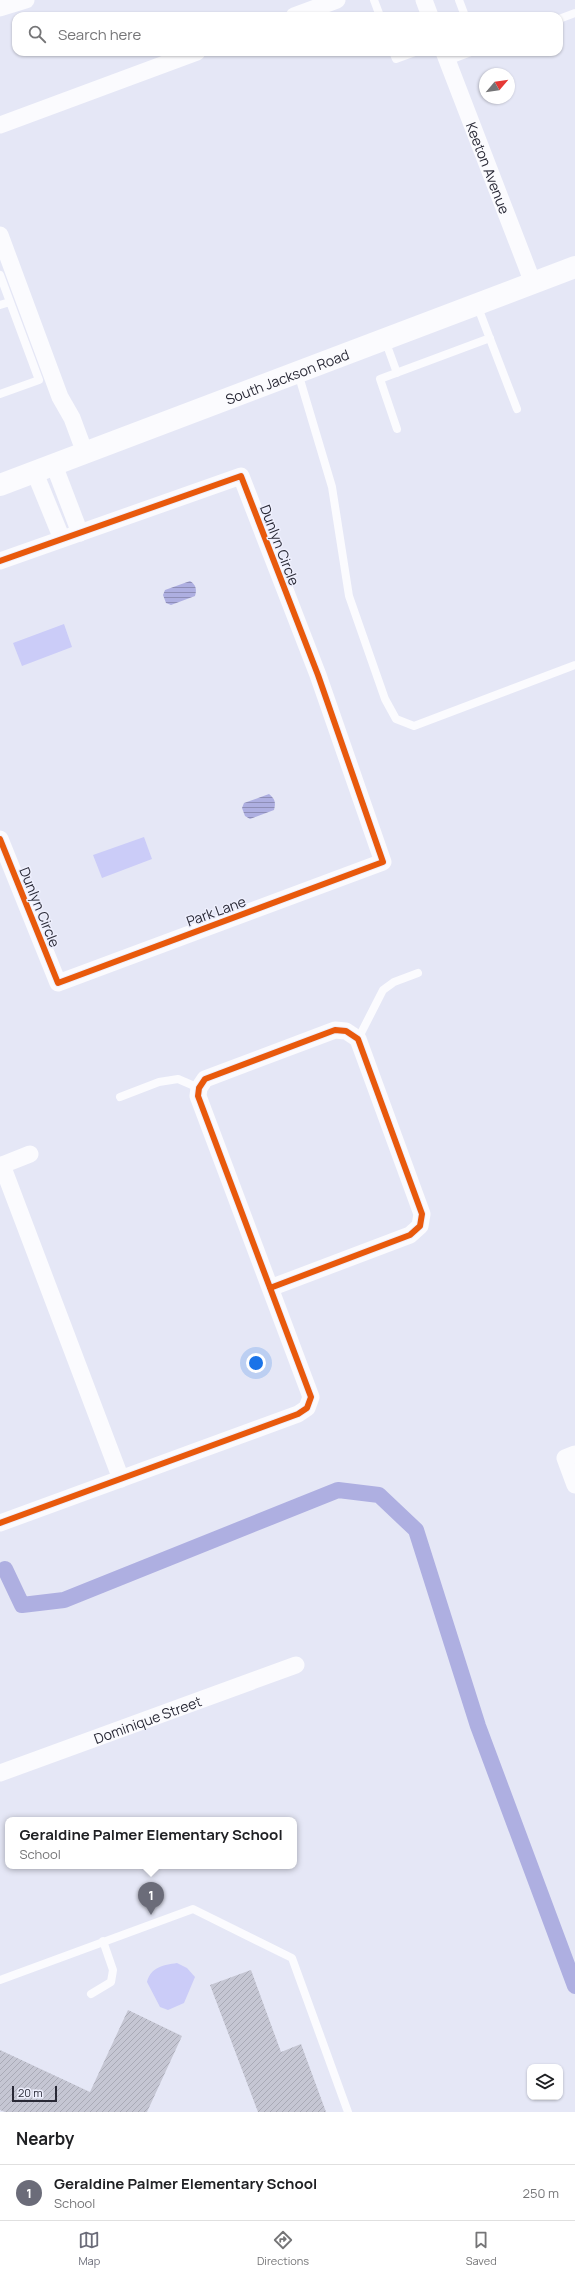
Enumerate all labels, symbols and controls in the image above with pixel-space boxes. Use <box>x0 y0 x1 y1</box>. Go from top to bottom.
search box <box>12 12 563 56</box>
icon: search <box>26 23 48 45</box>
text: Search here <box>58 24 141 45</box>
north arrow <box>479 68 515 104</box>
street label: Keeton Avenue <box>462 119 515 216</box>
street label: South Jackson Road <box>223 344 352 408</box>
street label: Dunlyn Circle <box>256 502 304 588</box>
street label: Dunlyn Circle <box>15 864 65 950</box>
street label: Park Lane <box>184 891 248 931</box>
your location <box>246 1353 266 1373</box>
street label: Dominique Street <box>91 1691 204 1748</box>
popup <box>5 1817 297 1869</box>
text: Geraldine Palmer Elementary School <box>19 1824 283 1845</box>
text: School <box>19 1845 61 1863</box>
pin: 1 <box>138 1882 164 1915</box>
map controls <box>527 2064 563 2100</box>
button: layers <box>527 2064 563 2100</box>
scale bar <box>12 2084 57 2103</box>
text: 20 m <box>18 2085 43 2100</box>
text: Nearby <box>16 2127 74 2150</box>
text: Geraldine Palmer Elementary School <box>54 2173 317 2194</box>
text: 1 <box>26 2184 32 2202</box>
text: 250 m <box>523 2184 559 2202</box>
text: School <box>54 2194 95 2212</box>
tab: Map <box>78 2229 100 2268</box>
tab: Directions <box>257 2229 309 2268</box>
tab: Saved <box>466 2229 497 2268</box>

